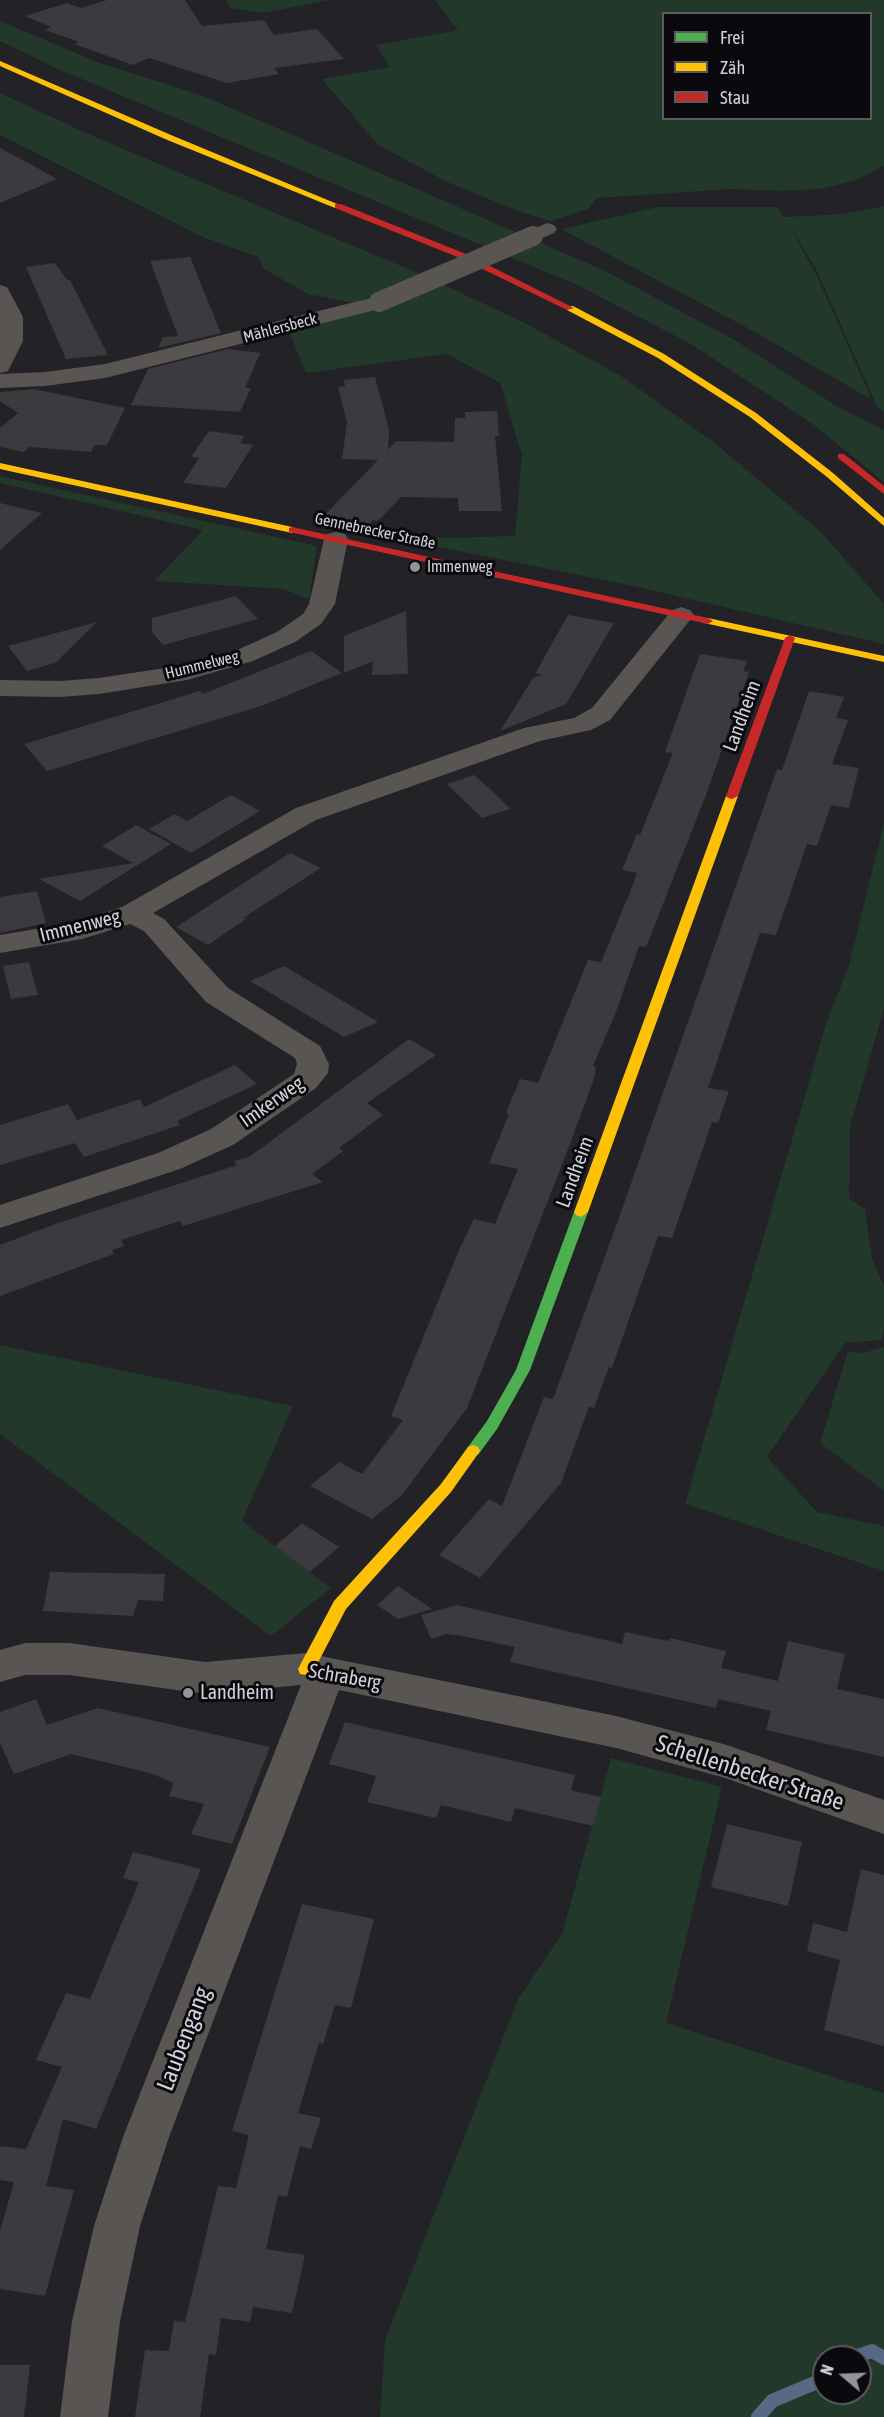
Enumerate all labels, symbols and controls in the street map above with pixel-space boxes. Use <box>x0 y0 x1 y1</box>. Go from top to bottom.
legend <box>662 12 872 120</box>
text: Frei <box>720 27 745 48</box>
text: Zäh <box>720 57 745 78</box>
text: Stau <box>720 87 750 108</box>
street label: Mählersbeck <box>241 309 319 347</box>
street label: Gennebrecker Straße <box>313 509 437 553</box>
place label: Immenweg <box>427 557 493 577</box>
marker: Immenweg <box>408 560 422 574</box>
street label: Hummelweg <box>163 647 241 683</box>
street label: Landheim <box>718 677 766 755</box>
street label: Immenweg <box>37 904 123 948</box>
street label: Imkerweg <box>236 1071 308 1133</box>
street label: Landheim <box>551 1133 599 1211</box>
street label: Schraberg <box>307 1659 383 1695</box>
place label: Landheim <box>200 1681 274 1705</box>
marker: Landheim <box>181 1686 195 1700</box>
street label: Schellenbecker Straße <box>652 1729 848 1817</box>
street label: Laubengang <box>151 1983 217 2095</box>
north arrow <box>812 2345 872 2405</box>
text: N <box>817 2362 837 2377</box>

